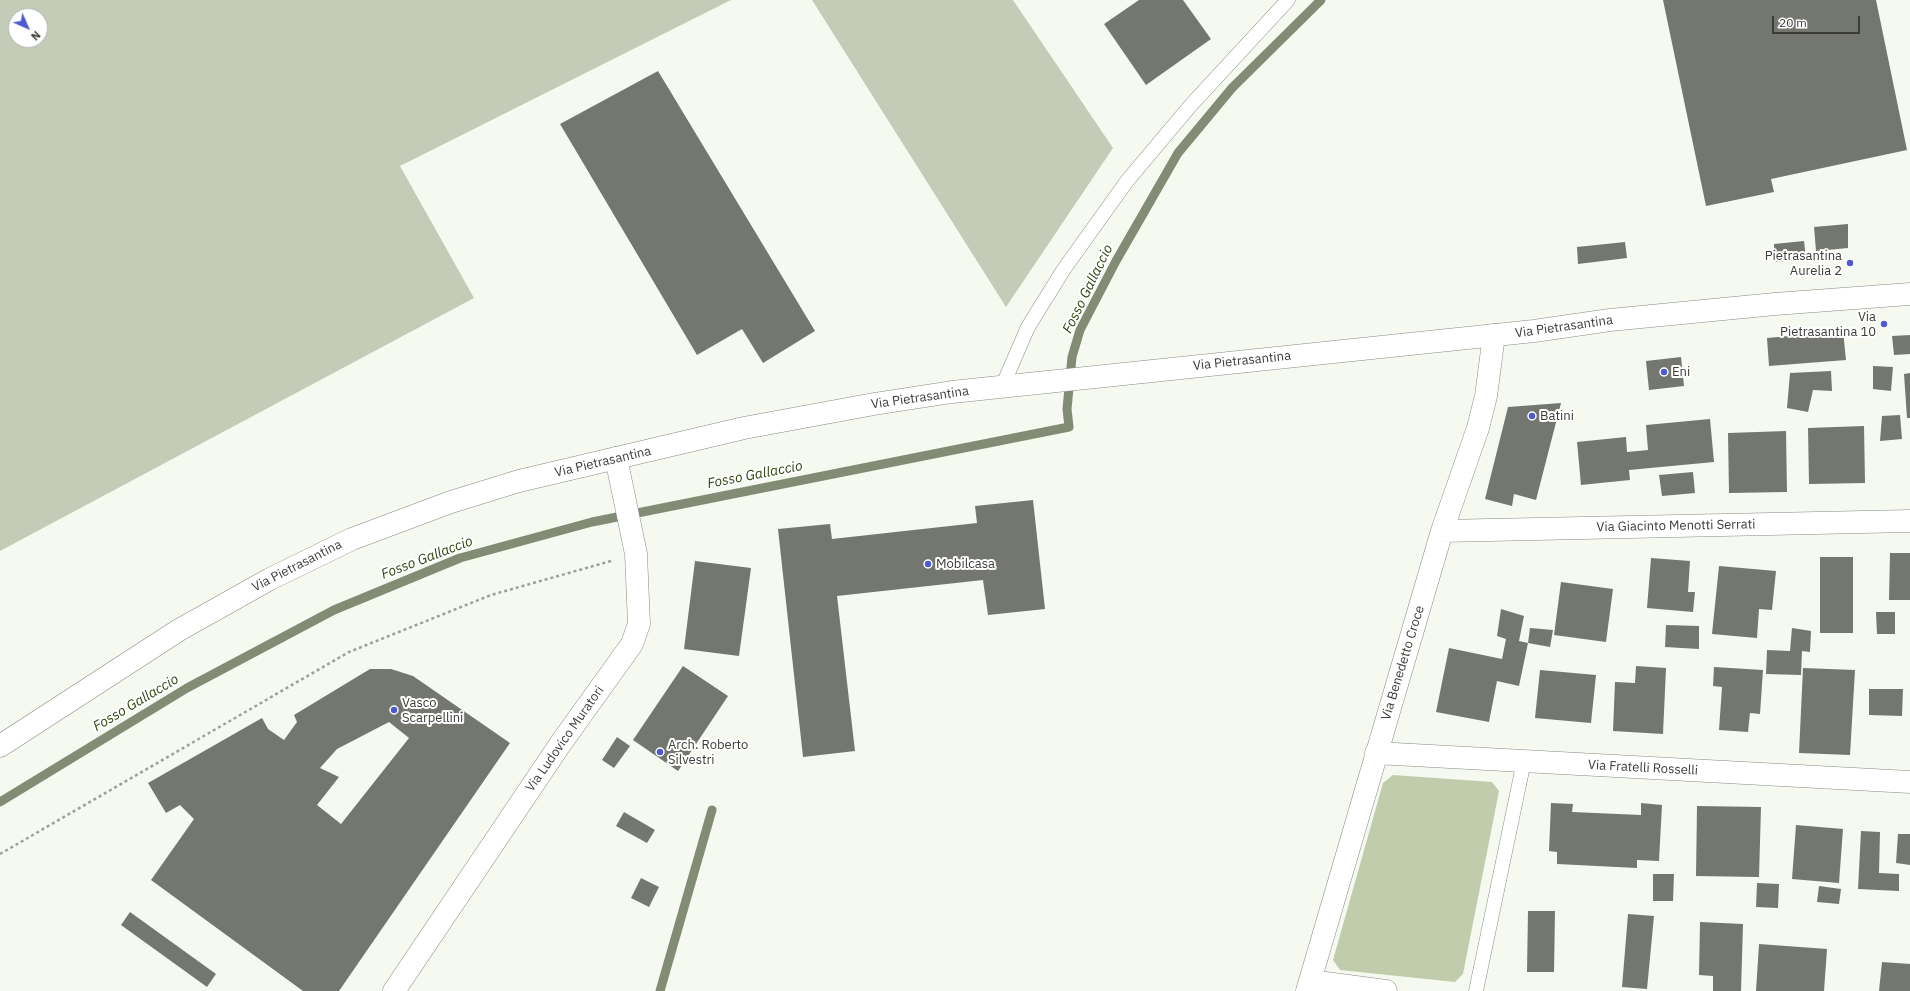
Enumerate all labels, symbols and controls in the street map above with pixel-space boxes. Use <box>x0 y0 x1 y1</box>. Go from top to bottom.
north arrow <box>8 8 48 48</box>
scale bar <box>1774 8 1862 34</box>
text: 20 m <box>1779 15 1807 30</box>
text: N <box>28 28 44 44</box>
water label: Fosso Gallaccio <box>1059 242 1117 336</box>
place label: Pietrasantina Aurelia 2 <box>1765 248 1842 279</box>
marker: Pietrasantina Aurelia 2 <box>1845 258 1855 268</box>
place label: Via Pietrasantina 10 <box>1780 309 1876 340</box>
street label: Via Pietrasantina <box>1514 312 1614 342</box>
marker: Via Pietrasantina 10 <box>1879 319 1889 329</box>
street label: Via Pietrasantina <box>1192 348 1292 374</box>
place label: Eni <box>1672 364 1690 380</box>
marker: Eni <box>1659 367 1669 377</box>
street label: Via Pietrasantina <box>870 383 970 413</box>
place label: Batini <box>1540 408 1574 424</box>
marker: Batini <box>1527 411 1537 421</box>
street label: Via Pietrasantina <box>553 443 653 481</box>
water label: Fosso Gallaccio <box>706 458 804 492</box>
street label: Via Giacinto Menotti Serrati <box>1596 517 1756 535</box>
water label: Fosso Gallaccio <box>379 533 475 583</box>
street label: Via Pietrasantina <box>250 537 344 595</box>
place label: Mobilcasa <box>936 556 995 572</box>
marker: Mobilcasa <box>923 559 933 569</box>
street label: Via Benedetto Croce <box>1378 604 1428 722</box>
water label: Fosso Gallaccio <box>90 671 182 735</box>
street label: Via Ludovico Muratori <box>523 683 607 795</box>
place label: Vasco Scarpellini <box>402 695 463 726</box>
marker: Vasco Scarpellini <box>389 705 399 715</box>
place label: Arch. Roberto Silvestri <box>668 737 748 768</box>
marker: Arch. Roberto Silvestri <box>655 747 665 757</box>
street label: Via Fratelli Rosselli <box>1588 757 1698 779</box>

